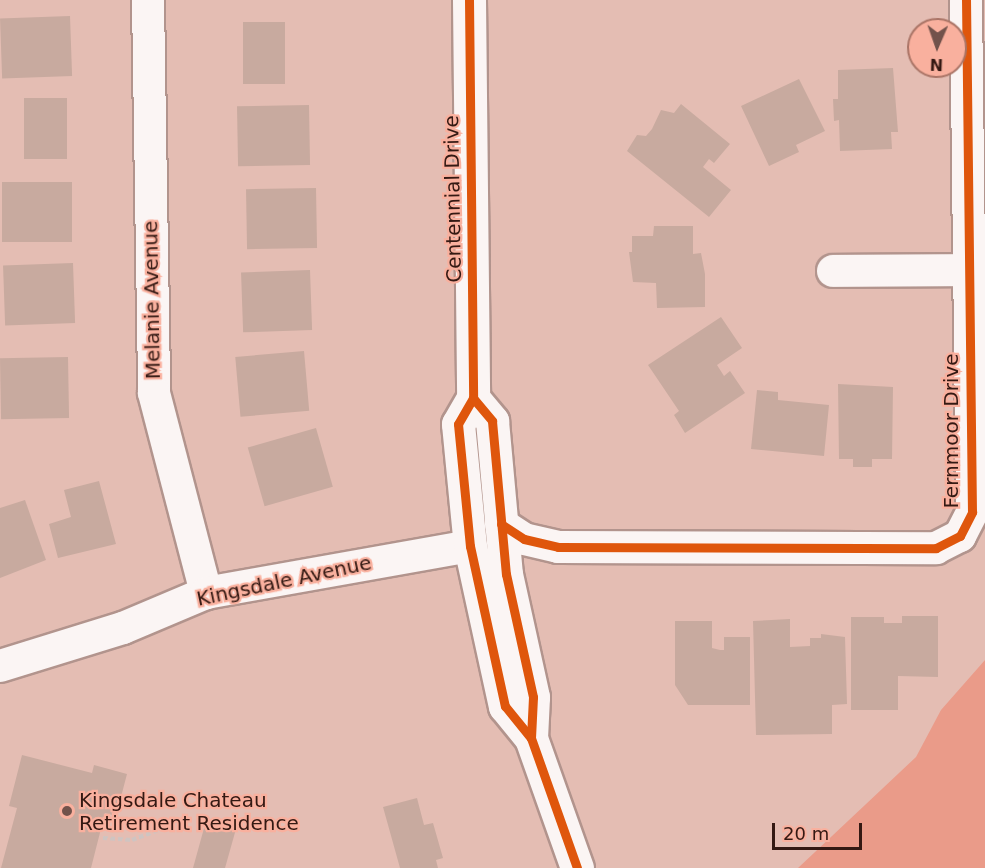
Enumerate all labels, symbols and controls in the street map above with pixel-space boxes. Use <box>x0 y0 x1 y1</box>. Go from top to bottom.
north arrow <box>907 18 967 78</box>
text: N <box>929 55 943 74</box>
street label: Centennial Drive <box>440 115 466 283</box>
street label: Melanie Avenue <box>139 221 165 379</box>
street label: Fernmoor Drive <box>939 353 963 509</box>
street label: Kingsdale Avenue <box>194 551 374 611</box>
place label: Kingsdale Chateau Retirement Residence <box>79 788 299 835</box>
marker: Kingsdale Chateau Retirement Residence <box>60 804 74 818</box>
scale bar <box>775 811 865 849</box>
text: 20 m <box>783 823 829 844</box>

